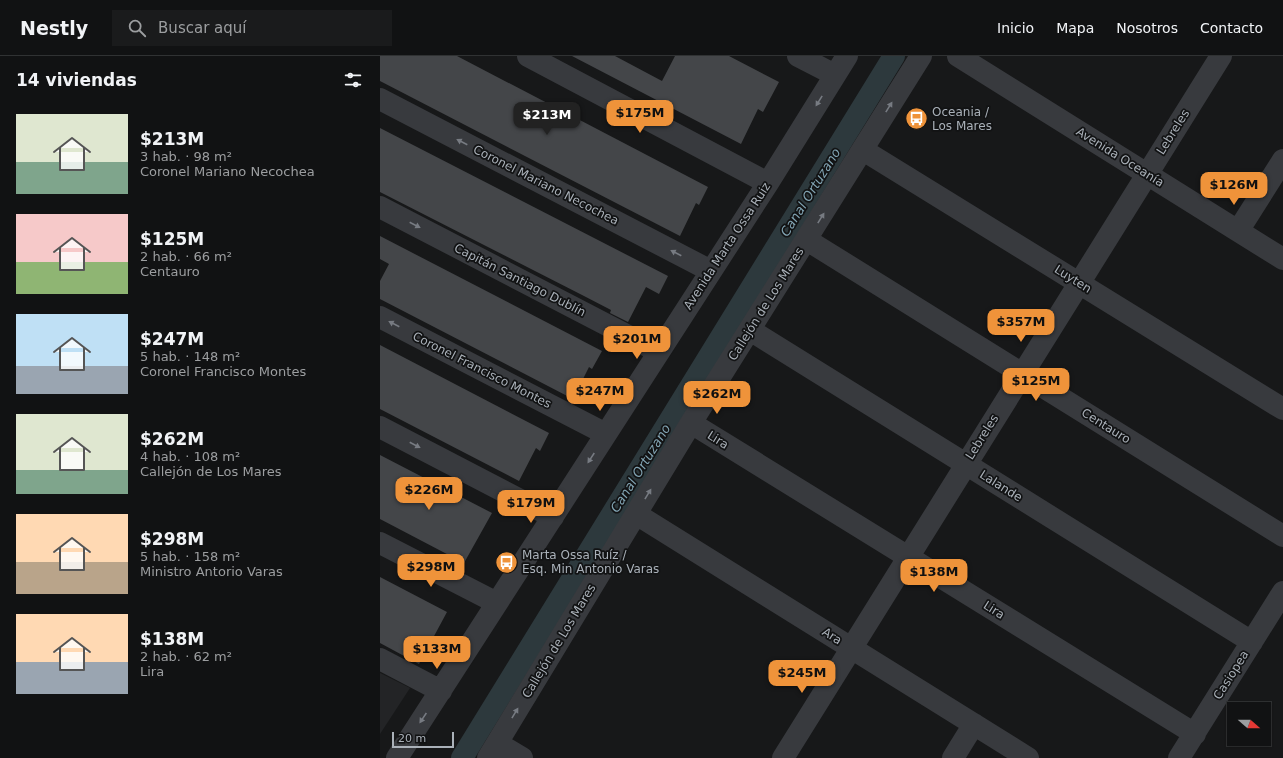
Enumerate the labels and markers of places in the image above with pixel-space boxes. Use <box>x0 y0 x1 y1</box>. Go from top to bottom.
pin: $175M <box>612 100 668 134</box>
pin: $213M <box>519 102 575 136</box>
place label: Oceania / Los Mares <box>932 105 992 133</box>
bus stop icon: Oceania / Los Mares <box>904 106 930 132</box>
pin: $126M <box>1206 172 1262 206</box>
pin: $357M <box>993 309 1049 343</box>
pin: $201M <box>609 326 665 360</box>
pin: $125M <box>1008 368 1064 402</box>
pin: $247M <box>572 378 628 412</box>
pin: $262M <box>689 381 745 415</box>
pin: $226M <box>401 477 457 511</box>
pin: $179M <box>503 490 559 524</box>
place label: Marta Ossa Ruíz / Esq. Min Antonio Varas <box>522 548 659 576</box>
bus stop icon: Marta Ossa Ruíz / Esq. Min Antonio Varas <box>493 549 519 575</box>
pin: $298M <box>403 554 459 588</box>
pin: $138M <box>906 559 962 593</box>
pin: $133M <box>409 636 465 670</box>
pin: $245M <box>774 660 830 694</box>

